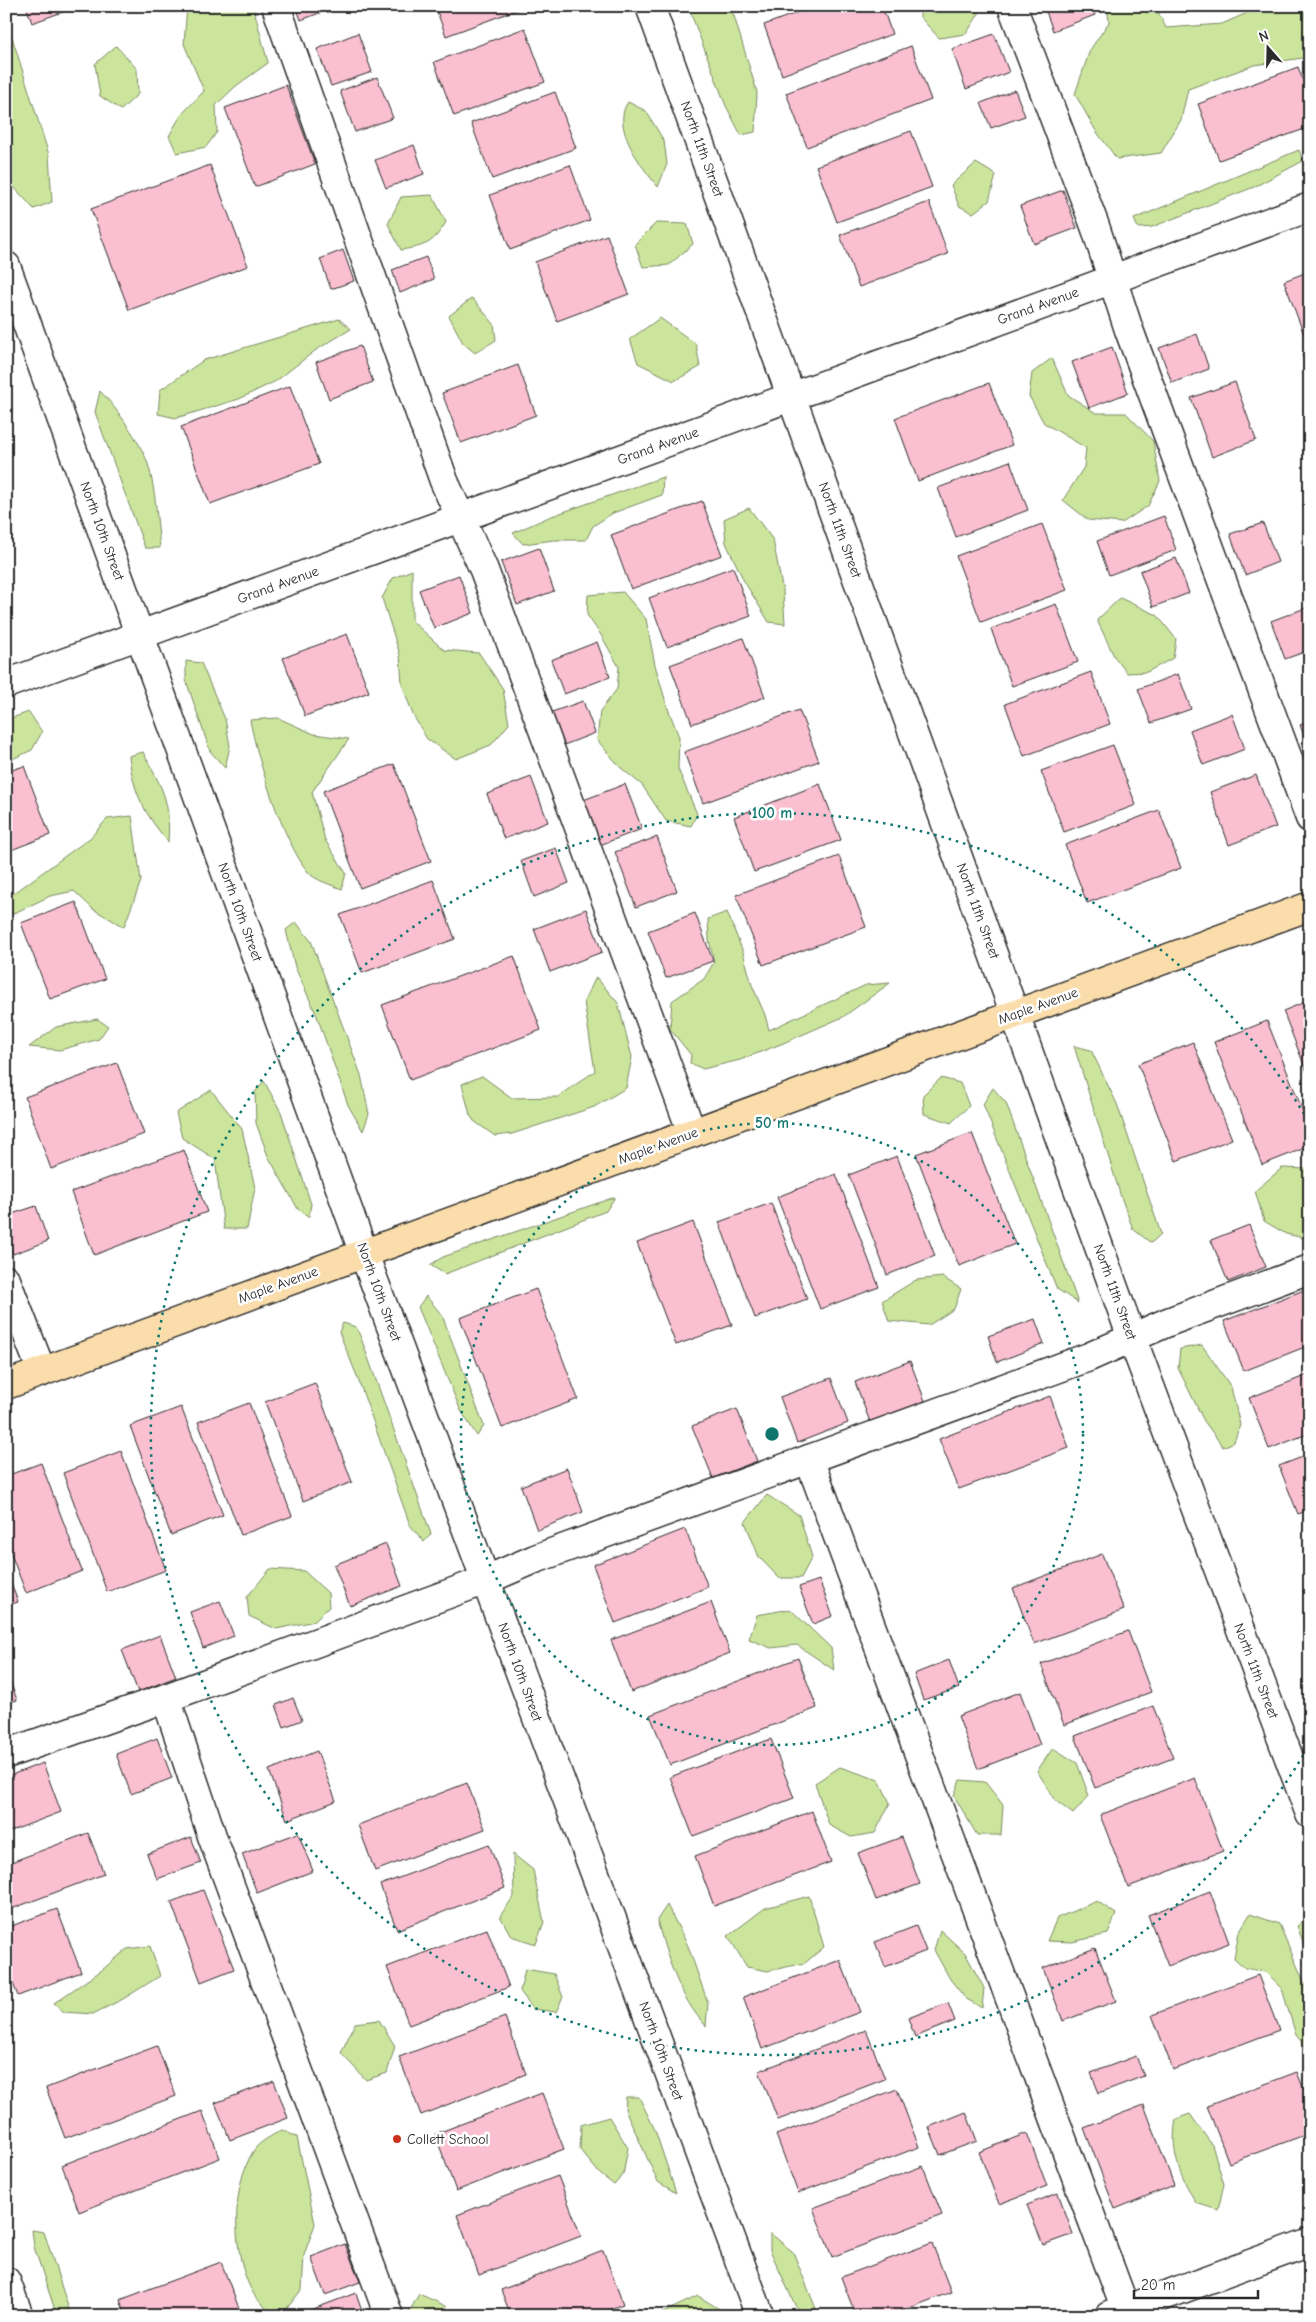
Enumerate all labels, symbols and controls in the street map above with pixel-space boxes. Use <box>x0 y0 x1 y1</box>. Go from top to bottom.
north arrow <box>1244 22 1294 72</box>
text: N <box>1257 27 1271 46</box>
street label: North 11th Street <box>677 99 728 200</box>
street label: Grand Avenue <box>995 283 1081 329</box>
street label: Grand Avenue <box>615 423 701 469</box>
street label: North 10th Street <box>76 479 128 584</box>
street label: North 11th Street <box>815 480 866 581</box>
street label: Grand Avenue <box>235 562 321 608</box>
text: 100 m <box>752 804 792 822</box>
street label: North 10th Street <box>214 860 266 965</box>
street label: North 11th Street <box>953 861 1004 962</box>
street label: Maple Avenue <box>996 984 1080 1028</box>
text: 50 m <box>755 1114 789 1132</box>
street label: Maple Avenue <box>616 1124 700 1168</box>
street label: North 10th Street <box>353 1240 405 1345</box>
street label: North 11th Street <box>1090 1242 1141 1343</box>
street label: Maple Avenue <box>236 1263 320 1307</box>
centre of rings <box>763 1425 781 1443</box>
street label: North 10th Street <box>494 1620 546 1725</box>
street label: North 11th Street <box>1230 1621 1282 1722</box>
street label: North 10th Street <box>635 1999 687 2104</box>
place label: Collett School <box>407 2131 489 2148</box>
marker: Collett School <box>391 2133 403 2145</box>
scale bar <box>1134 2267 1257 2299</box>
text: 20 m <box>1141 2276 1175 2294</box>

